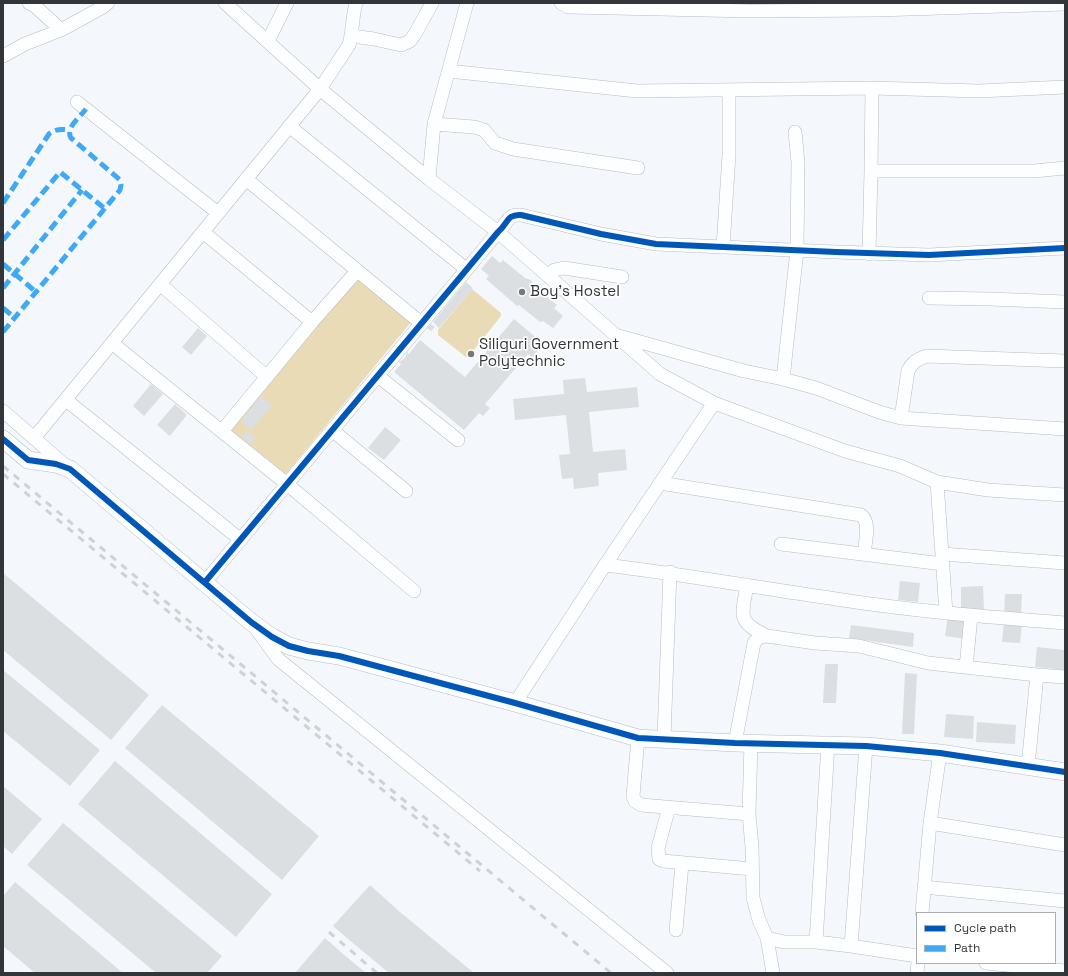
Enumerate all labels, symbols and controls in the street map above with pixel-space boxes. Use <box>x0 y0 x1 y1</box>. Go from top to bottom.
place label: Boy's Hostel <box>530 283 620 301</box>
marker: Boy's Hostel <box>517 287 527 297</box>
place label: Siliguri Government Polytechnic <box>479 336 619 371</box>
marker: Siliguri Government Polytechnic <box>466 349 476 359</box>
legend <box>916 912 1056 964</box>
text: Cycle path <box>954 920 1016 936</box>
text: Path <box>954 940 980 956</box>

